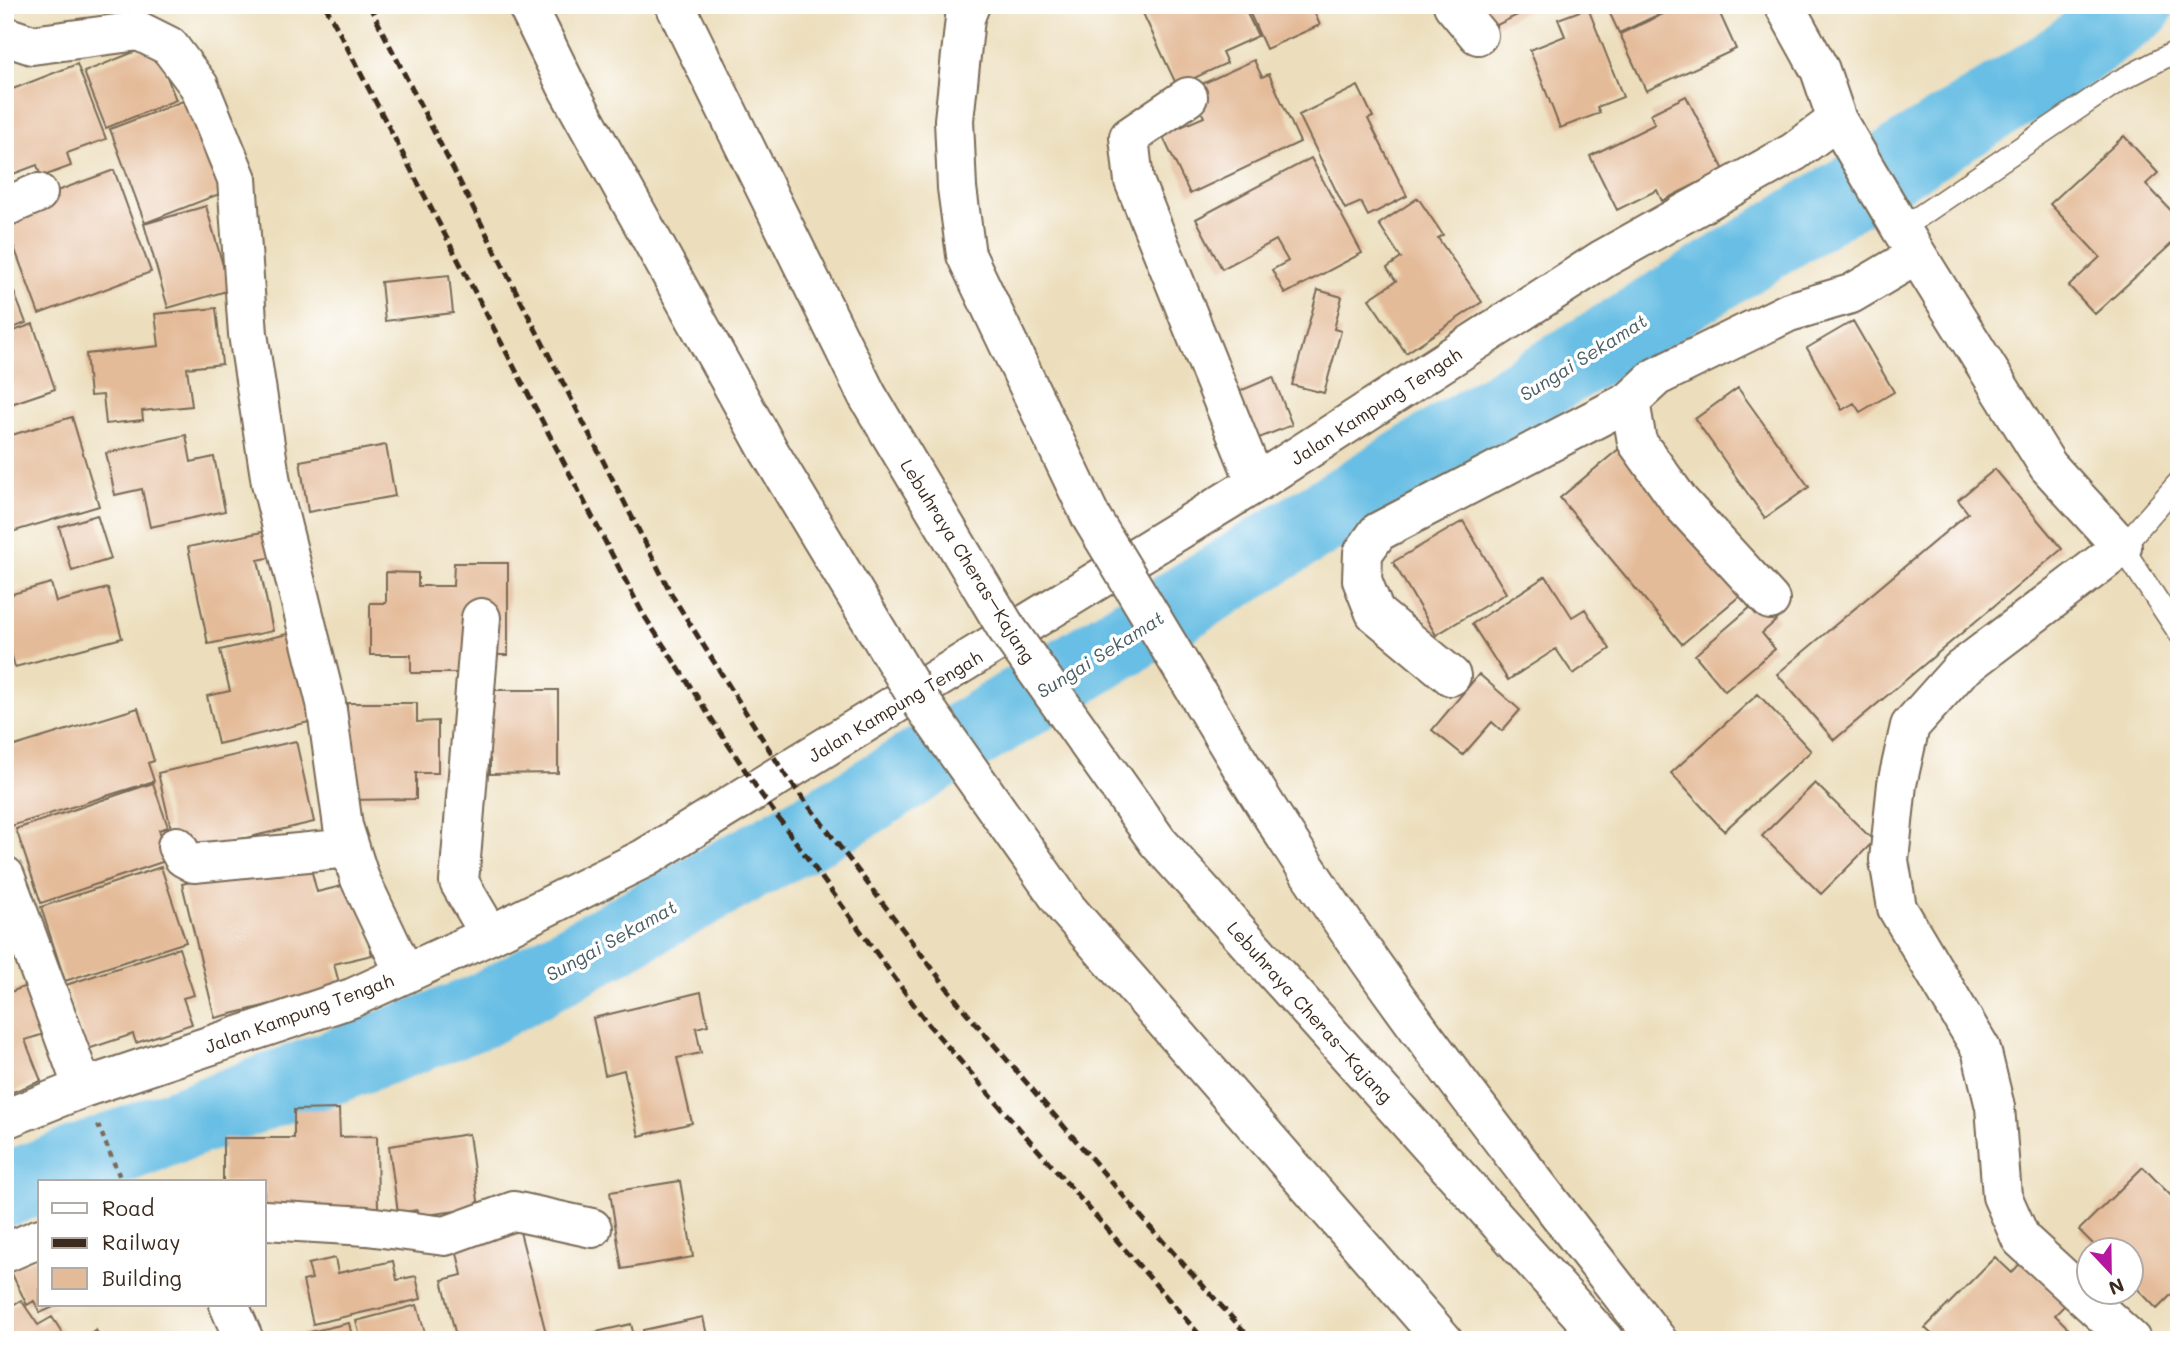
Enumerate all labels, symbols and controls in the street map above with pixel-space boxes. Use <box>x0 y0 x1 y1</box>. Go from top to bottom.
water label: Sungai Sekamat <box>1514 308 1652 406</box>
street label: Jalan Kampung Tengah <box>1286 342 1466 470</box>
street label: Lebuhraya Cheras–Kajang <box>895 454 1041 668</box>
water label: Sungai Sekamat <box>1031 605 1169 703</box>
street label: Jalan Kampung Tengah <box>803 644 987 768</box>
water label: Sungai Sekamat <box>541 894 681 986</box>
street label: Lebuhraya Cheras–Kajang <box>1222 916 1398 1108</box>
street label: Jalan Kampung Tengah <box>201 968 397 1058</box>
legend <box>38 1180 266 1306</box>
text: Road <box>102 1194 154 1221</box>
text: Railway <box>102 1228 181 1255</box>
north arrow <box>2076 1236 2146 1306</box>
text: Building <box>102 1264 182 1291</box>
text: N <box>2105 1273 2128 1302</box>

